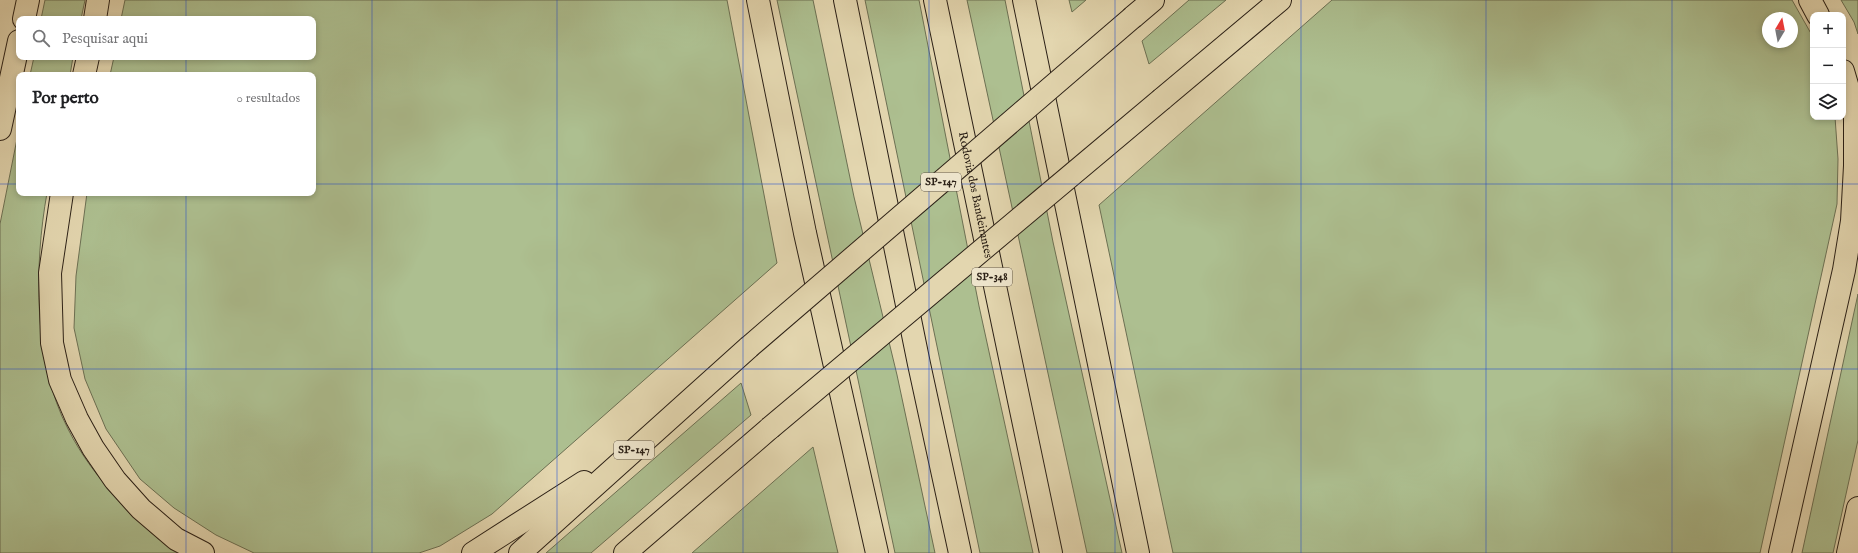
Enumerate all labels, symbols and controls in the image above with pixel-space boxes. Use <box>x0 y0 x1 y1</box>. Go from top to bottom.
north arrow <box>1762 12 1798 48</box>
map controls <box>1810 12 1846 120</box>
button: + <box>1810 12 1846 48</box>
search box <box>16 16 316 60</box>
icon: search <box>30 27 52 49</box>
text: Pesquisar aqui <box>62 29 148 48</box>
button: − <box>1810 48 1846 84</box>
button: layers <box>1810 84 1846 120</box>
text: Por perto <box>32 88 99 109</box>
text: 0 resultados <box>237 90 300 107</box>
street label: Rodovia dos Bandeirantes <box>955 130 996 259</box>
road number: SP-147 <box>921 173 961 191</box>
road number: SP-348 <box>972 268 1012 286</box>
road number: SP-147 <box>614 441 654 459</box>

